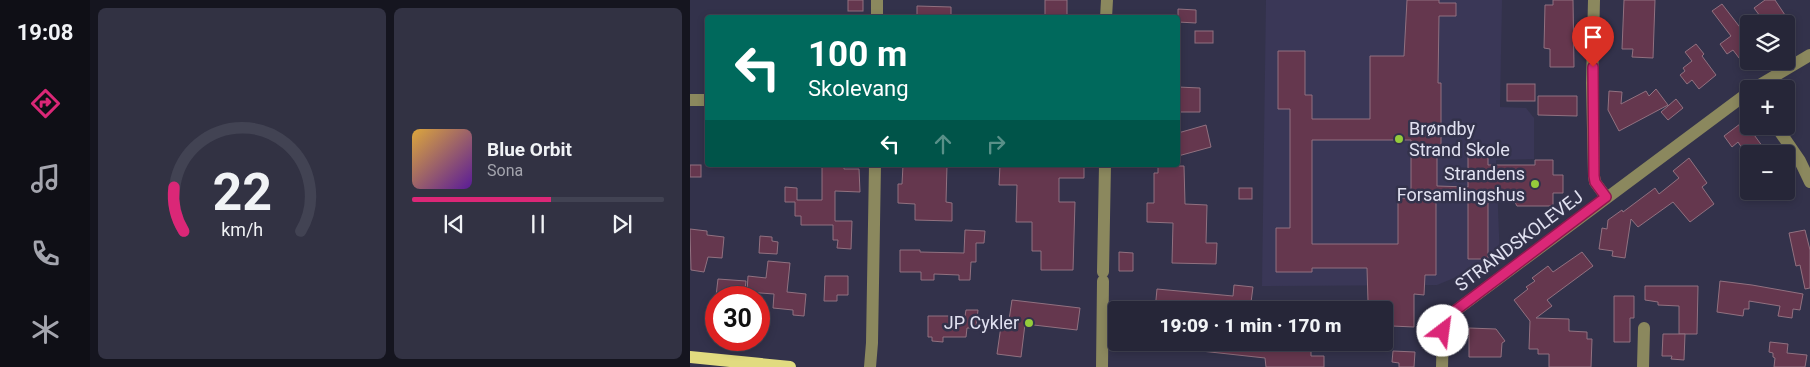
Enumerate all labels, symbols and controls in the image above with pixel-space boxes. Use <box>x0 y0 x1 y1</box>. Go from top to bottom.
map controls <box>1740 15 1795 200</box>
button: layers <box>1740 15 1795 70</box>
pin <box>1572 16 1614 67</box>
text: 19:08 <box>17 20 73 45</box>
icon: arrive <box>1579 23 1607 51</box>
text: 100 m <box>808 34 907 75</box>
icon: left <box>725 35 790 100</box>
text: Skolevang <box>808 76 909 101</box>
button: + <box>1740 80 1795 135</box>
icon: directions <box>28 86 63 121</box>
place label: Brøndby Strand Skole <box>1409 118 1510 160</box>
icon: left <box>876 130 904 158</box>
icon: ahead <box>929 130 957 158</box>
icon: right <box>982 130 1010 158</box>
marker: Brøndby Strand Skole <box>1393 133 1405 145</box>
text: Blue Orbit <box>487 138 572 161</box>
button: − <box>1740 145 1795 200</box>
icon: music <box>28 161 63 196</box>
text: Sona <box>487 161 523 180</box>
text: 22 <box>212 162 272 223</box>
place label: Strandens Forsamlingshus <box>1397 163 1525 205</box>
marker: Strandens Forsamlingshus <box>1529 178 1541 190</box>
street label: STRANDSKOLEVEJ <box>1451 186 1587 295</box>
icon: previous <box>440 210 468 238</box>
icon: pause <box>524 210 552 238</box>
icon: next <box>608 210 636 238</box>
text: km/h <box>221 219 263 240</box>
icon: phone <box>28 236 63 271</box>
speed limit sign: 30 <box>705 286 770 351</box>
position arrow <box>1416 304 1468 356</box>
icon: climate <box>28 312 63 347</box>
place label: JP Cykler <box>944 312 1019 333</box>
text: 19:09 · 1 min · 170 m <box>1159 314 1342 337</box>
marker: JP Cykler <box>1023 317 1035 329</box>

